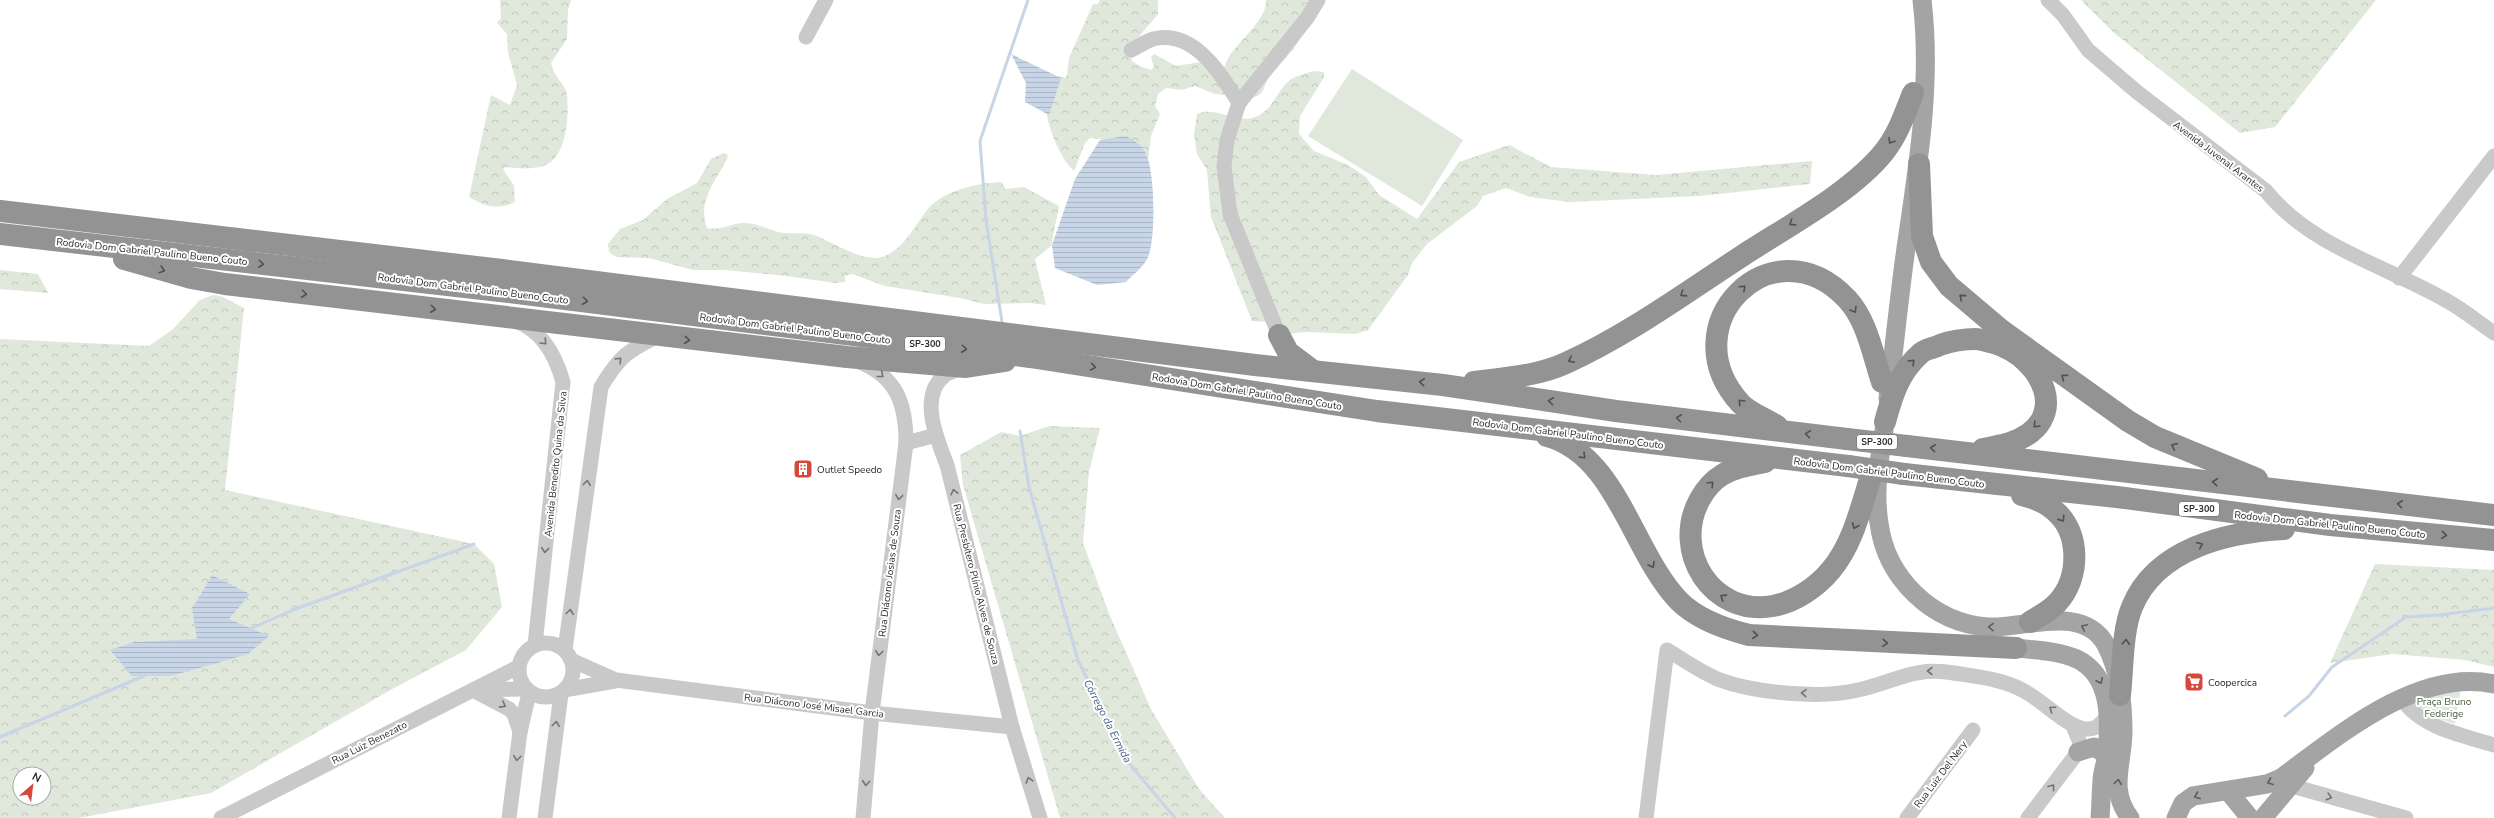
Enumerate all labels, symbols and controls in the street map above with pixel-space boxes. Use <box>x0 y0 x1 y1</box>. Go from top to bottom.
street label: Avenida Juvenal Arantes <box>2170 118 2267 196</box>
one-way arrow <box>1888 137 1896 144</box>
one-way arrow <box>1789 218 1796 226</box>
street label: Rodovia Dom Gabriel Paulino Bueno Couto <box>56 235 249 269</box>
one-way arrow <box>258 259 264 268</box>
one-way arrow <box>159 265 166 274</box>
street label: Rodovia Dom Gabriel Paulino Bueno Couto <box>377 270 570 308</box>
one-way arrow <box>1738 285 1746 292</box>
one-way arrow <box>301 289 307 298</box>
one-way arrow <box>1680 289 1687 297</box>
one-way arrow <box>1959 294 1966 301</box>
one-way arrow <box>582 296 588 305</box>
one-way arrow <box>430 304 436 313</box>
one-way arrow <box>1850 306 1857 313</box>
street label: Rodovia Dom Gabriel Paulino Bueno Couto <box>699 310 892 348</box>
one-way arrow <box>684 335 690 344</box>
one-way arrow <box>539 337 546 345</box>
road number: SP-300 <box>905 337 945 351</box>
one-way arrow <box>961 344 967 353</box>
one-way arrow <box>1568 356 1576 363</box>
one-way arrow <box>614 357 622 365</box>
one-way arrow <box>1907 359 1915 367</box>
one-way arrow <box>1090 362 1096 371</box>
one-way arrow <box>877 370 884 377</box>
street label: Rodovia Dom Gabriel Paulino Bueno Couto <box>1151 370 1343 414</box>
one-way arrow <box>2062 374 2069 381</box>
one-way arrow <box>1419 378 1425 387</box>
street label: Avenida Benedito Quina da Silva <box>541 391 571 538</box>
one-way arrow <box>1547 397 1554 406</box>
one-way arrow <box>1738 399 1745 407</box>
one-way arrow <box>1676 414 1682 423</box>
street label: Rodovia Dom Gabriel Paulino Bueno Couto <box>1472 415 1665 453</box>
one-way arrow <box>2034 420 2041 428</box>
one-way arrow <box>1805 429 1811 438</box>
road number: SP-300 <box>1857 435 1897 449</box>
one-way arrow <box>2171 443 2178 451</box>
one-way arrow <box>1930 444 1936 453</box>
one-way arrow <box>1578 452 1585 459</box>
street label: Rodovia Dom Gabriel Paulino Bueno Couto <box>1793 454 1986 492</box>
building icon: Outlet Speedo <box>792 458 814 480</box>
place label: Outlet Speedo <box>817 463 883 477</box>
one-way arrow <box>2212 478 2218 487</box>
one-way arrow <box>582 480 591 486</box>
one-way arrow <box>1706 481 1714 489</box>
one-way arrow <box>950 489 958 496</box>
one-way arrow <box>895 494 904 500</box>
one-way arrow <box>2397 500 2403 509</box>
street label: Rua Presbítero Plínio Alves de Souza <box>949 502 1003 666</box>
road number: SP-300 <box>2179 502 2219 516</box>
street label: Rua Diácono Josias de Souza <box>875 508 905 638</box>
street label: Rodovia Dom Gabriel Paulino Bueno Couto <box>2234 508 2427 542</box>
one-way arrow <box>2057 515 2065 522</box>
one-way arrow <box>1851 523 1859 530</box>
one-way arrow <box>2441 531 2447 540</box>
one-way arrow <box>2196 542 2204 550</box>
one-way arrow <box>541 547 550 553</box>
one-way arrow <box>1647 561 1655 568</box>
one-way arrow <box>1720 594 1727 602</box>
one-way arrow <box>565 609 574 615</box>
one-way arrow <box>1988 622 1994 631</box>
one-way arrow <box>2080 624 2088 632</box>
one-way arrow <box>1752 630 1758 639</box>
one-way arrow <box>1882 639 1888 648</box>
one-way arrow <box>2121 639 2130 645</box>
one-way arrow <box>875 650 884 657</box>
one-way arrow <box>1927 667 1933 675</box>
supermarket icon: Coopercica <box>2183 671 2205 693</box>
one-way arrow <box>2095 676 2103 684</box>
place label: Coopercica <box>2208 676 2257 690</box>
water label: Córrego da Ermida <box>1080 677 1135 766</box>
one-way arrow <box>1801 688 1807 697</box>
street label: Rua Diácono José Misael Garcia <box>743 690 885 722</box>
park label: Praça Bruno Federige <box>2417 695 2472 721</box>
one-way arrow <box>498 701 506 708</box>
one-way arrow <box>2049 707 2056 714</box>
street label: Rua Luiz Benezato <box>329 718 410 768</box>
one-way arrow <box>551 721 560 727</box>
street label: Rua Luiz Del Nery <box>1911 738 1971 811</box>
one-way arrow <box>513 755 522 761</box>
north arrow <box>12 766 52 806</box>
text: N <box>29 769 44 786</box>
one-way arrow <box>1025 777 1034 784</box>
one-way arrow <box>2267 777 2274 785</box>
one-way arrow <box>2113 779 2122 786</box>
one-way arrow <box>862 780 871 786</box>
one-way arrow <box>2047 784 2054 791</box>
one-way arrow <box>2193 791 2200 799</box>
one-way arrow <box>2326 792 2332 800</box>

